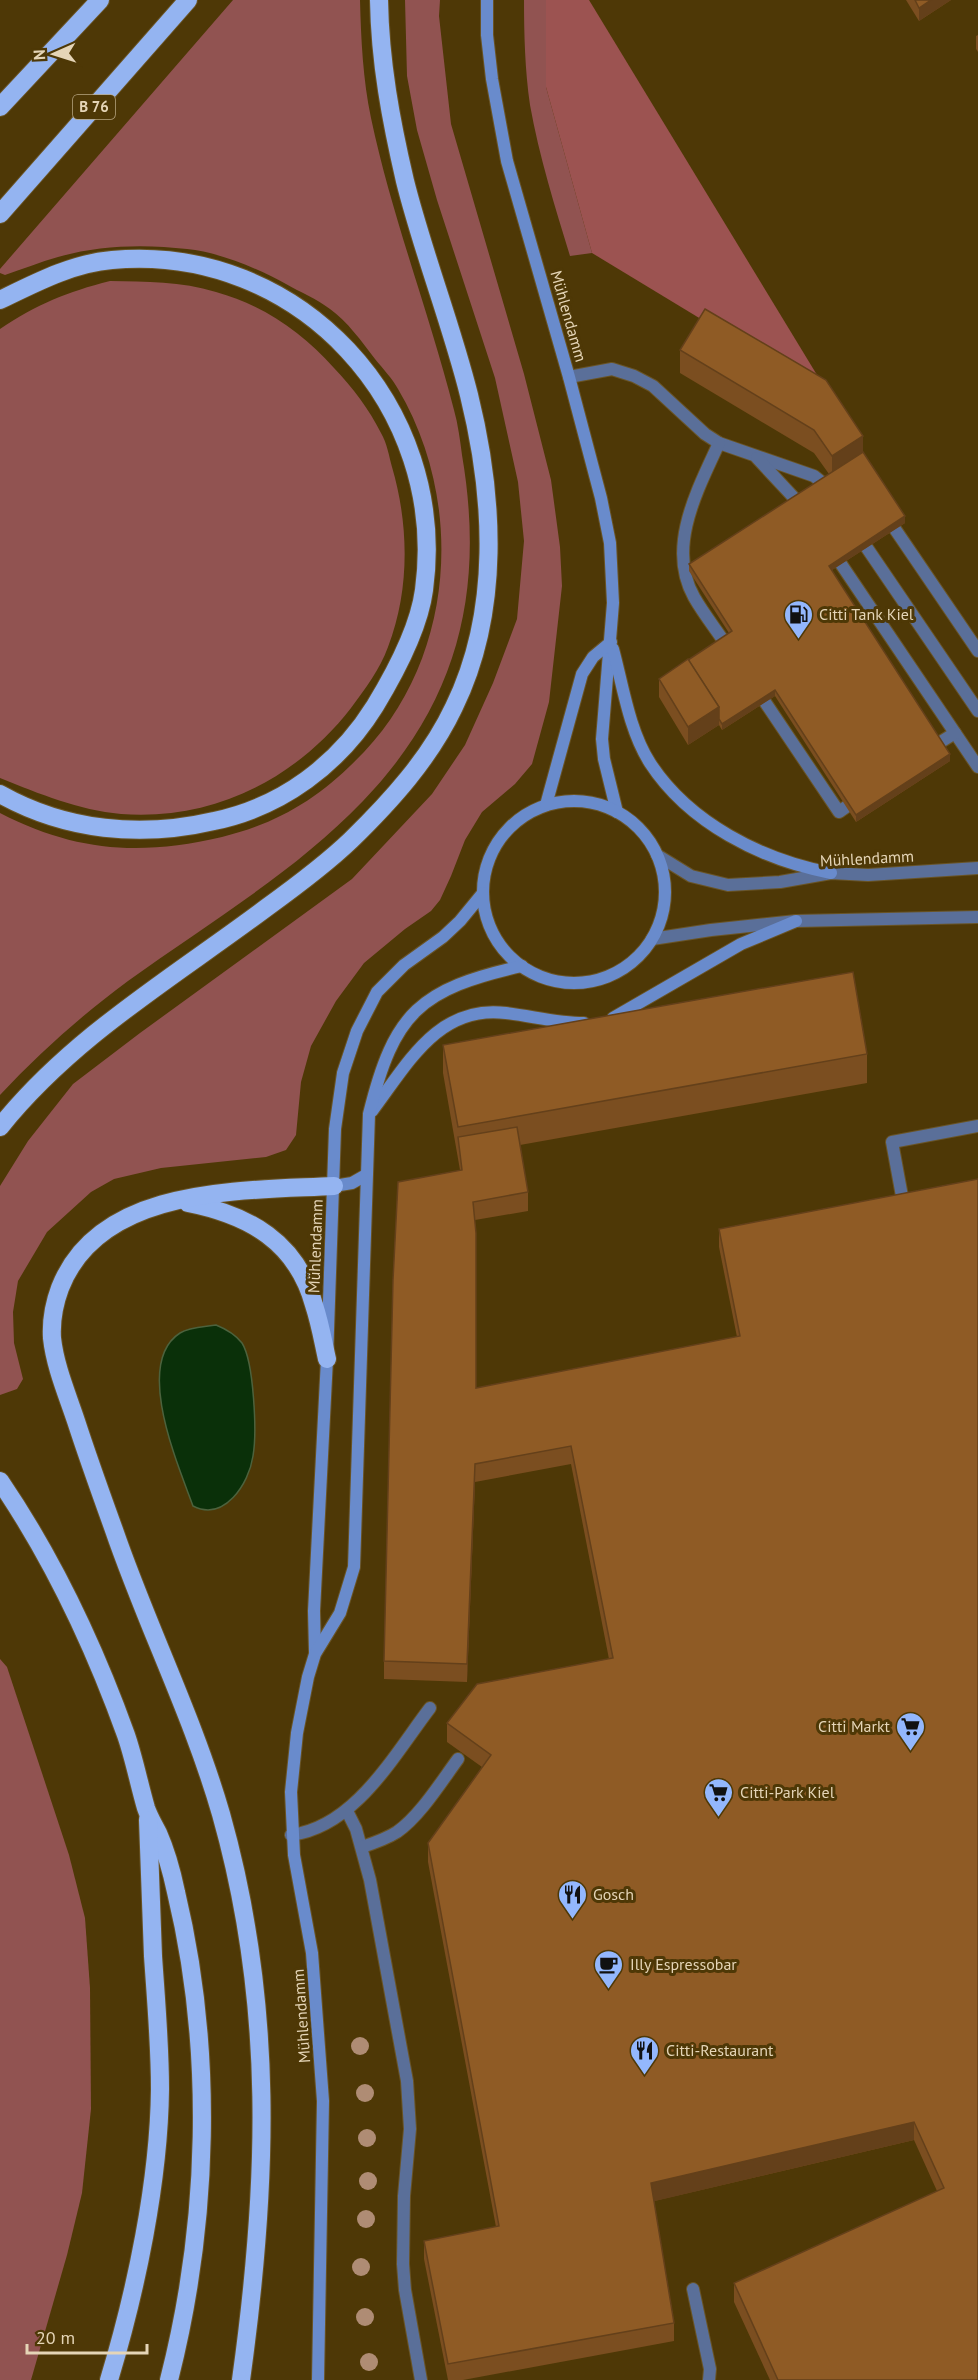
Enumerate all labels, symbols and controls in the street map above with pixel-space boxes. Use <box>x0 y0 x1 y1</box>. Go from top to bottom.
north arrow <box>24 24 84 84</box>
text: N <box>29 49 49 61</box>
road number: B 76 <box>73 95 115 119</box>
street label: Mühlendamm <box>546 268 592 364</box>
fuel station icon: Citti Tank Kiel <box>782 598 814 640</box>
place label: Citti Tank Kiel <box>819 604 914 624</box>
street label: Mühlendamm <box>819 846 915 870</box>
street label: Mühlendamm <box>303 1199 327 1293</box>
supermarket icon: Citti Markt <box>895 1710 927 1752</box>
place label: Citti Markt <box>818 1716 891 1736</box>
supermarket icon: Citti-Park Kiel <box>703 1776 735 1818</box>
place label: Citti-Park Kiel <box>740 1782 835 1802</box>
restaurant icon: Gosch <box>556 1878 588 1920</box>
place label: Gosch <box>593 1884 634 1904</box>
cafe icon: Illy Espressobar <box>593 1948 625 1990</box>
place label: Illy Espressobar <box>630 1954 737 1974</box>
street label: Mühlendamm <box>288 1968 314 2064</box>
restaurant icon: Citti-Restaurant <box>629 2034 661 2076</box>
place label: Citti-Restaurant <box>666 2040 774 2060</box>
scale bar <box>27 2317 147 2355</box>
text: 20 m <box>36 2326 75 2349</box>

